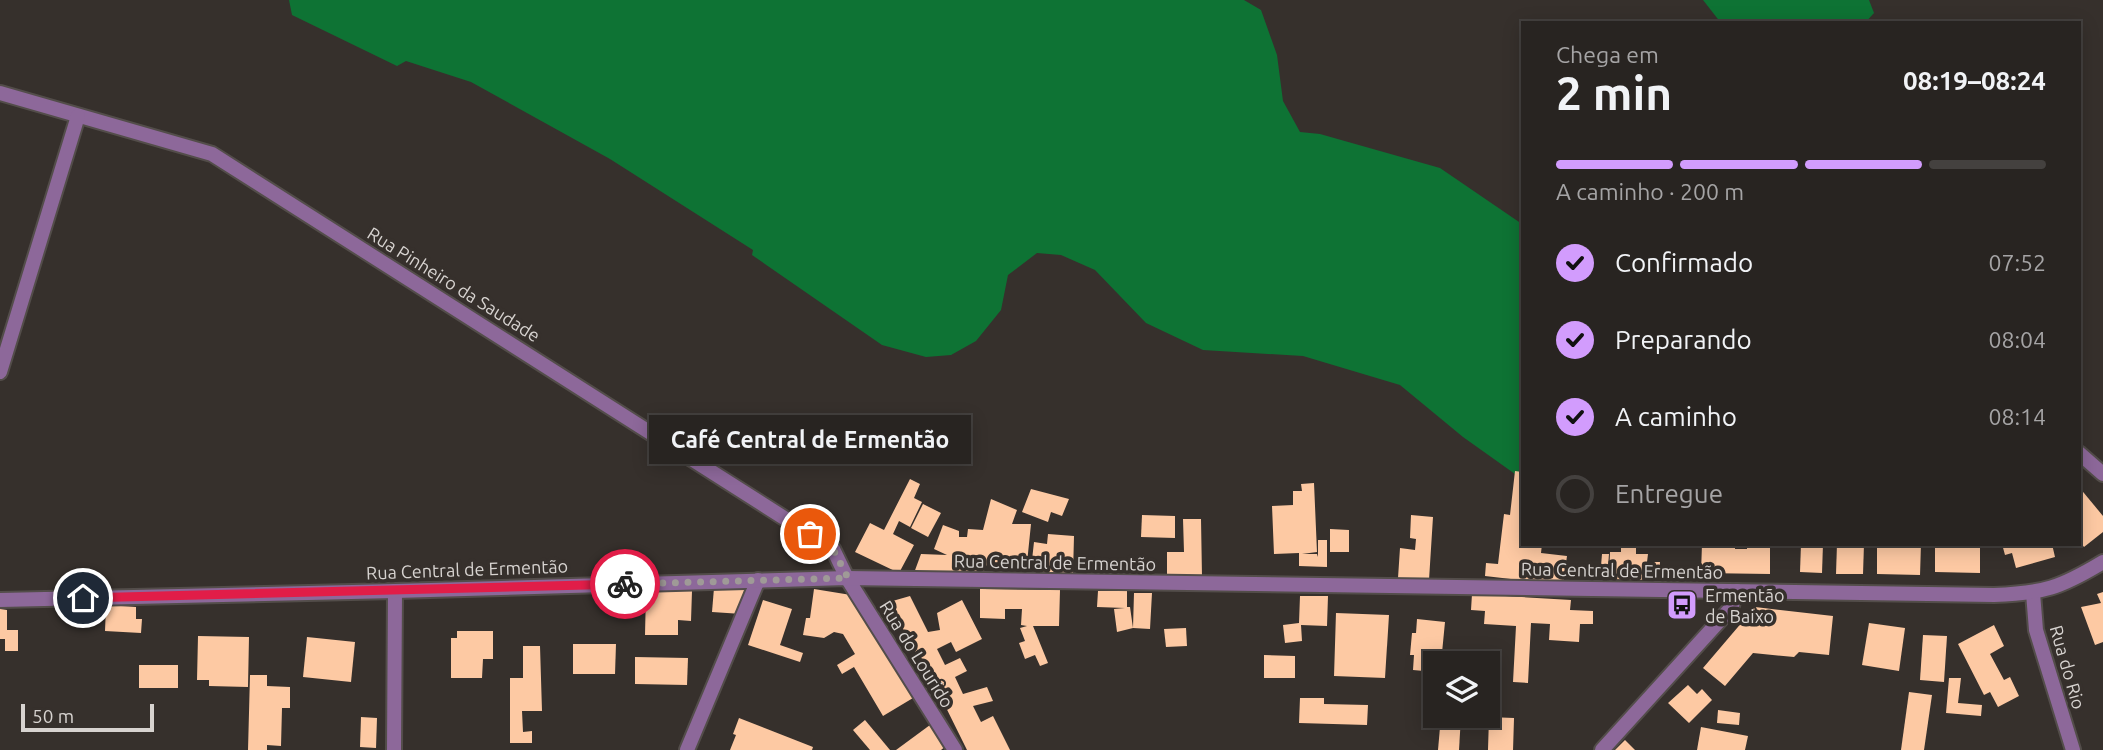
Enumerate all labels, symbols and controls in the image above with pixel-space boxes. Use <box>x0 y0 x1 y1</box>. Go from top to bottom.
text: Chega em <box>1556 42 1659 67</box>
text: 08:19–08:24 <box>1903 66 2046 95</box>
text: 2 min <box>1556 67 1672 119</box>
text: A caminho · 200 m <box>1556 179 1744 204</box>
street label: Rua Pinheiro da Saudade <box>364 223 544 345</box>
icon: check <box>1556 244 1594 282</box>
text: Confirmado <box>1615 248 1753 277</box>
text: 07:52 <box>1988 250 2046 275</box>
icon: check <box>1556 321 1594 359</box>
text: Preparando <box>1615 325 1752 354</box>
text: 08:04 <box>1988 327 2046 352</box>
icon: check <box>1556 398 1594 436</box>
text: A caminho <box>1615 402 1737 431</box>
text: 08:14 <box>1988 404 2046 429</box>
callout: Café Central de Ermentão <box>649 415 971 464</box>
text: Café Central de Ermentão <box>671 427 949 452</box>
text: Entregue <box>1615 479 1723 508</box>
pin <box>780 504 840 564</box>
icon: bag <box>791 515 829 553</box>
courier <box>590 549 660 619</box>
street label: Rua Central de Ermentão <box>954 550 1156 574</box>
street label: Rua Central de Ermentão <box>366 555 568 583</box>
street label: Rua Central de Ermentão <box>1521 558 1723 582</box>
icon: bike <box>606 565 644 603</box>
pin <box>53 568 113 628</box>
icon: home <box>64 579 102 617</box>
place label: Ermentão de Baixo <box>1705 585 1785 626</box>
bus stop icon: Ermentão de Baixo <box>1665 588 1699 622</box>
street label: Rua do Lourido <box>876 597 958 711</box>
street label: Rua do Rio <box>2047 623 2089 711</box>
map controls <box>1423 651 1500 728</box>
button: layers <box>1423 651 1500 728</box>
scale bar <box>21 701 154 733</box>
text: 50 m <box>32 705 74 727</box>

